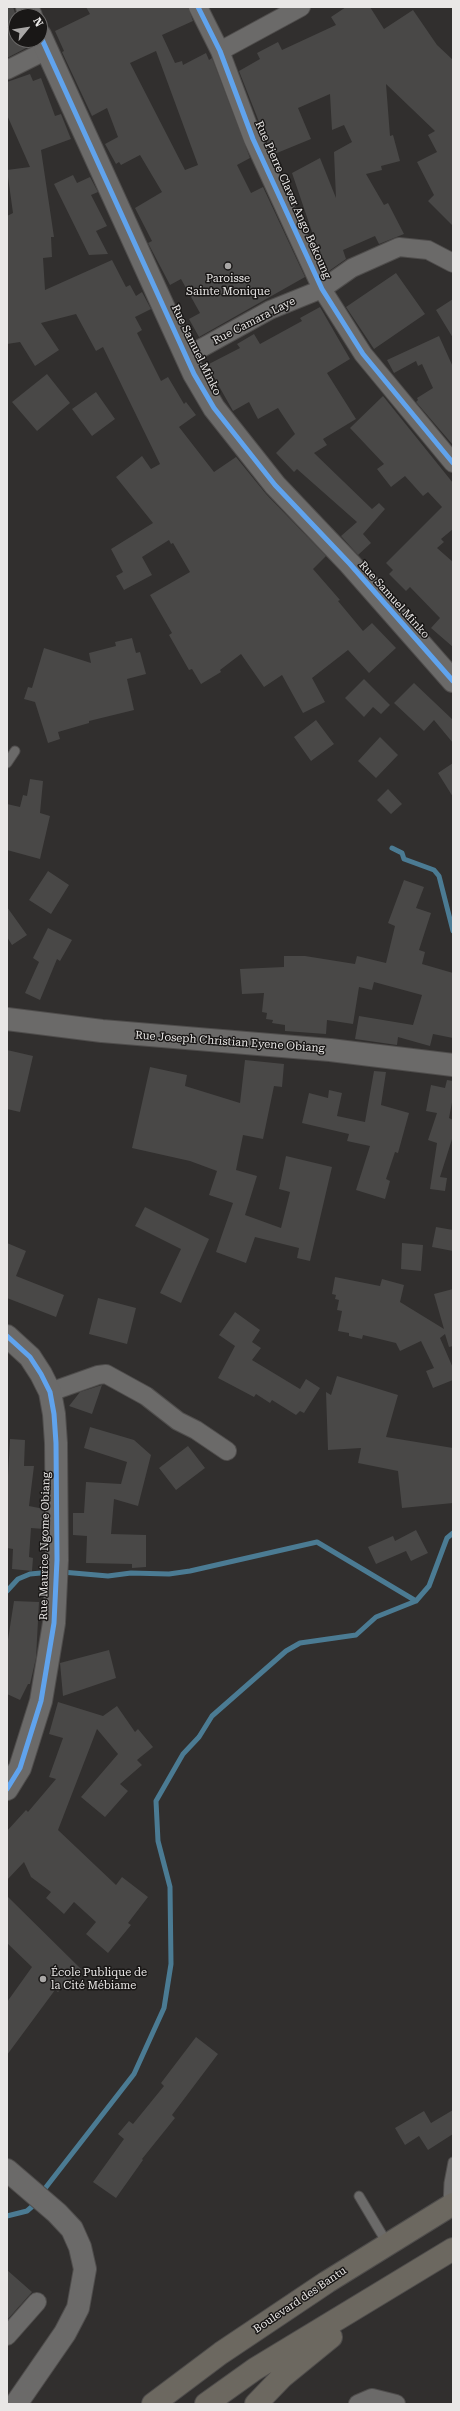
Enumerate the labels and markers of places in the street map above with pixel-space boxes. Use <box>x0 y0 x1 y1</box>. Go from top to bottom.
marker: Paroisse Sainte Monique <box>223 261 233 271</box>
place label: Paroisse Sainte Monique <box>186 272 270 298</box>
place label: École Publique de la Cité Mébiame <box>51 1966 147 1992</box>
marker: École Publique de la Cité Mébiame <box>38 1974 48 1984</box>

